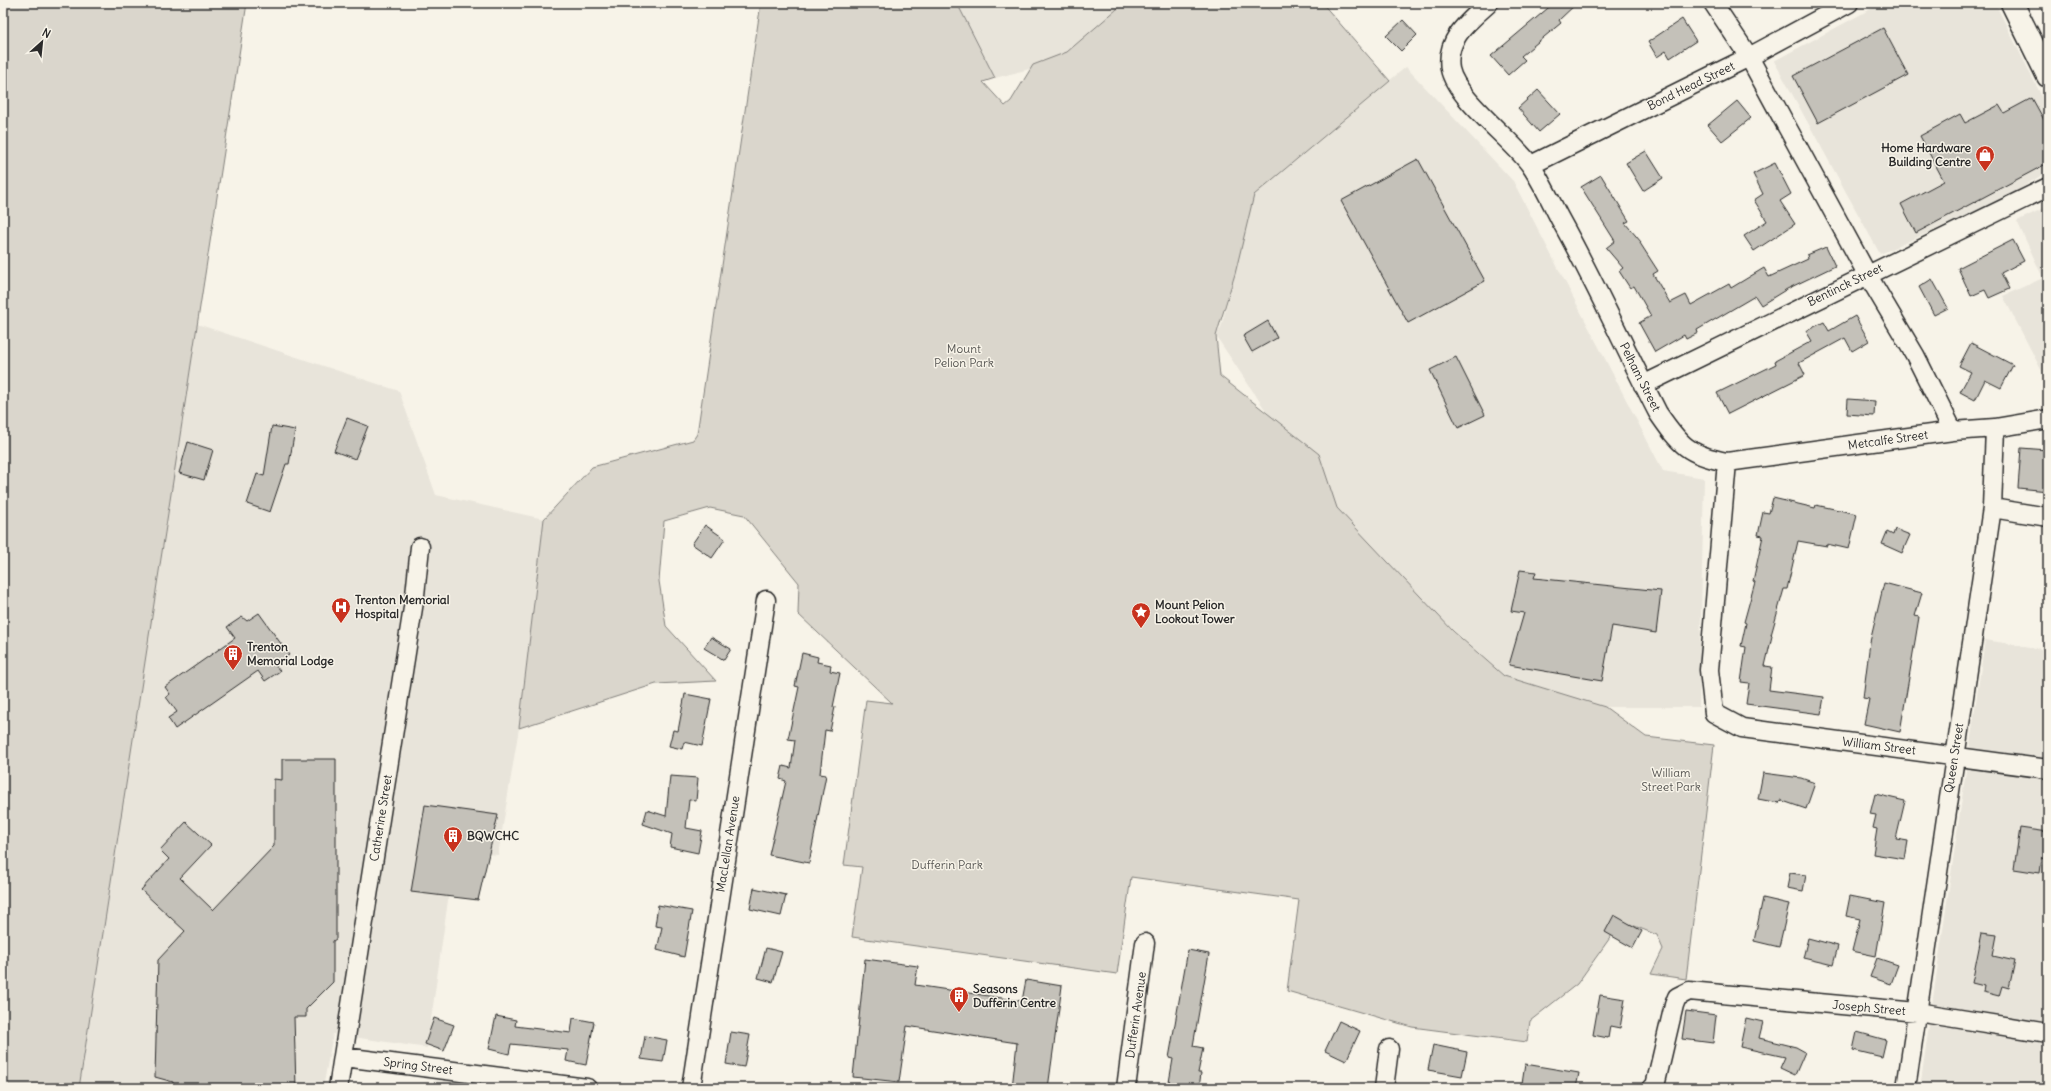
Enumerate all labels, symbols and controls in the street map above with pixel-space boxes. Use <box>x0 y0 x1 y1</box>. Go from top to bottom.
north arrow <box>22 22 62 62</box>
text: N <box>40 25 53 41</box>
street label: Bond Head Street <box>1645 58 1737 113</box>
place label: Home Hardware Building Centre <box>1881 140 1972 170</box>
shop icon: Home Hardware Building Centre <box>1974 144 1996 172</box>
street label: Bentinck Street <box>1805 260 1885 309</box>
street label: Pelham Street <box>1617 340 1664 414</box>
park label: Mount Pelion Park <box>934 341 994 370</box>
street label: Metcalfe Street <box>1847 426 1929 453</box>
place label: Trenton Memorial Hospital <box>355 592 450 622</box>
hospital icon: Trenton Memorial Hospital <box>330 596 352 624</box>
place label: Mount Pelion Lookout Tower <box>1155 597 1235 626</box>
place icon: Mount Pelion Lookout Tower <box>1130 601 1152 629</box>
place label: Trenton Memorial Lodge <box>247 639 334 669</box>
building icon: Trenton Memorial Lodge <box>222 643 244 671</box>
street label: Queen Street <box>1941 722 1966 794</box>
street label: William Street <box>1841 734 1917 757</box>
park label: William Street Park <box>1641 765 1701 794</box>
street label: Catherine Street <box>366 773 395 863</box>
street label: MacLellan Avenue <box>712 795 743 893</box>
building icon: BQWCHC <box>442 825 464 853</box>
place label: BQWCHC <box>467 828 519 843</box>
park label: Dufferin Park <box>911 857 983 872</box>
street label: Dufferin Avenue <box>1122 971 1149 1059</box>
place label: Seasons Dufferin Centre <box>973 981 1056 1010</box>
building icon: Seasons Dufferin Centre <box>948 985 970 1013</box>
street label: Joseph Street <box>1832 997 1906 1018</box>
street label: Spring Street <box>383 1054 454 1077</box>

